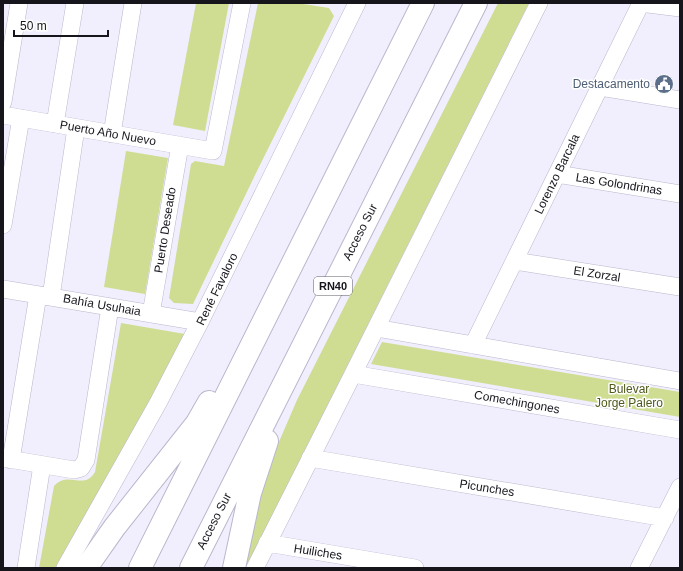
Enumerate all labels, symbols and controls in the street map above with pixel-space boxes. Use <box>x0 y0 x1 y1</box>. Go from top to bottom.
scale bar <box>14 12 108 38</box>
text: 50 m <box>20 19 47 33</box>
public building icon: Destacamento <box>653 73 675 95</box>
place label: Destacamento <box>573 77 650 91</box>
street label: Puerto Año Nuevo <box>59 118 157 148</box>
street label: Lorenzo Barcala <box>532 131 583 216</box>
street label: Las Golondrinas <box>575 170 663 198</box>
street label: Puerto Deseado <box>151 186 179 274</box>
street label: Acceso Sur <box>340 201 380 263</box>
street label: René Favaloro <box>193 250 241 327</box>
street label: El Zorzal <box>573 263 621 285</box>
road number: RN40 <box>314 277 352 295</box>
street label: Bahía Usuhaia <box>62 291 142 319</box>
park label: Bulevar Jorge Palero <box>595 382 663 410</box>
street label: Comechingones <box>473 388 561 416</box>
street label: Picunches <box>459 477 515 499</box>
street label: Acceso Sur <box>194 490 234 552</box>
street label: Huiliches <box>293 541 343 563</box>

